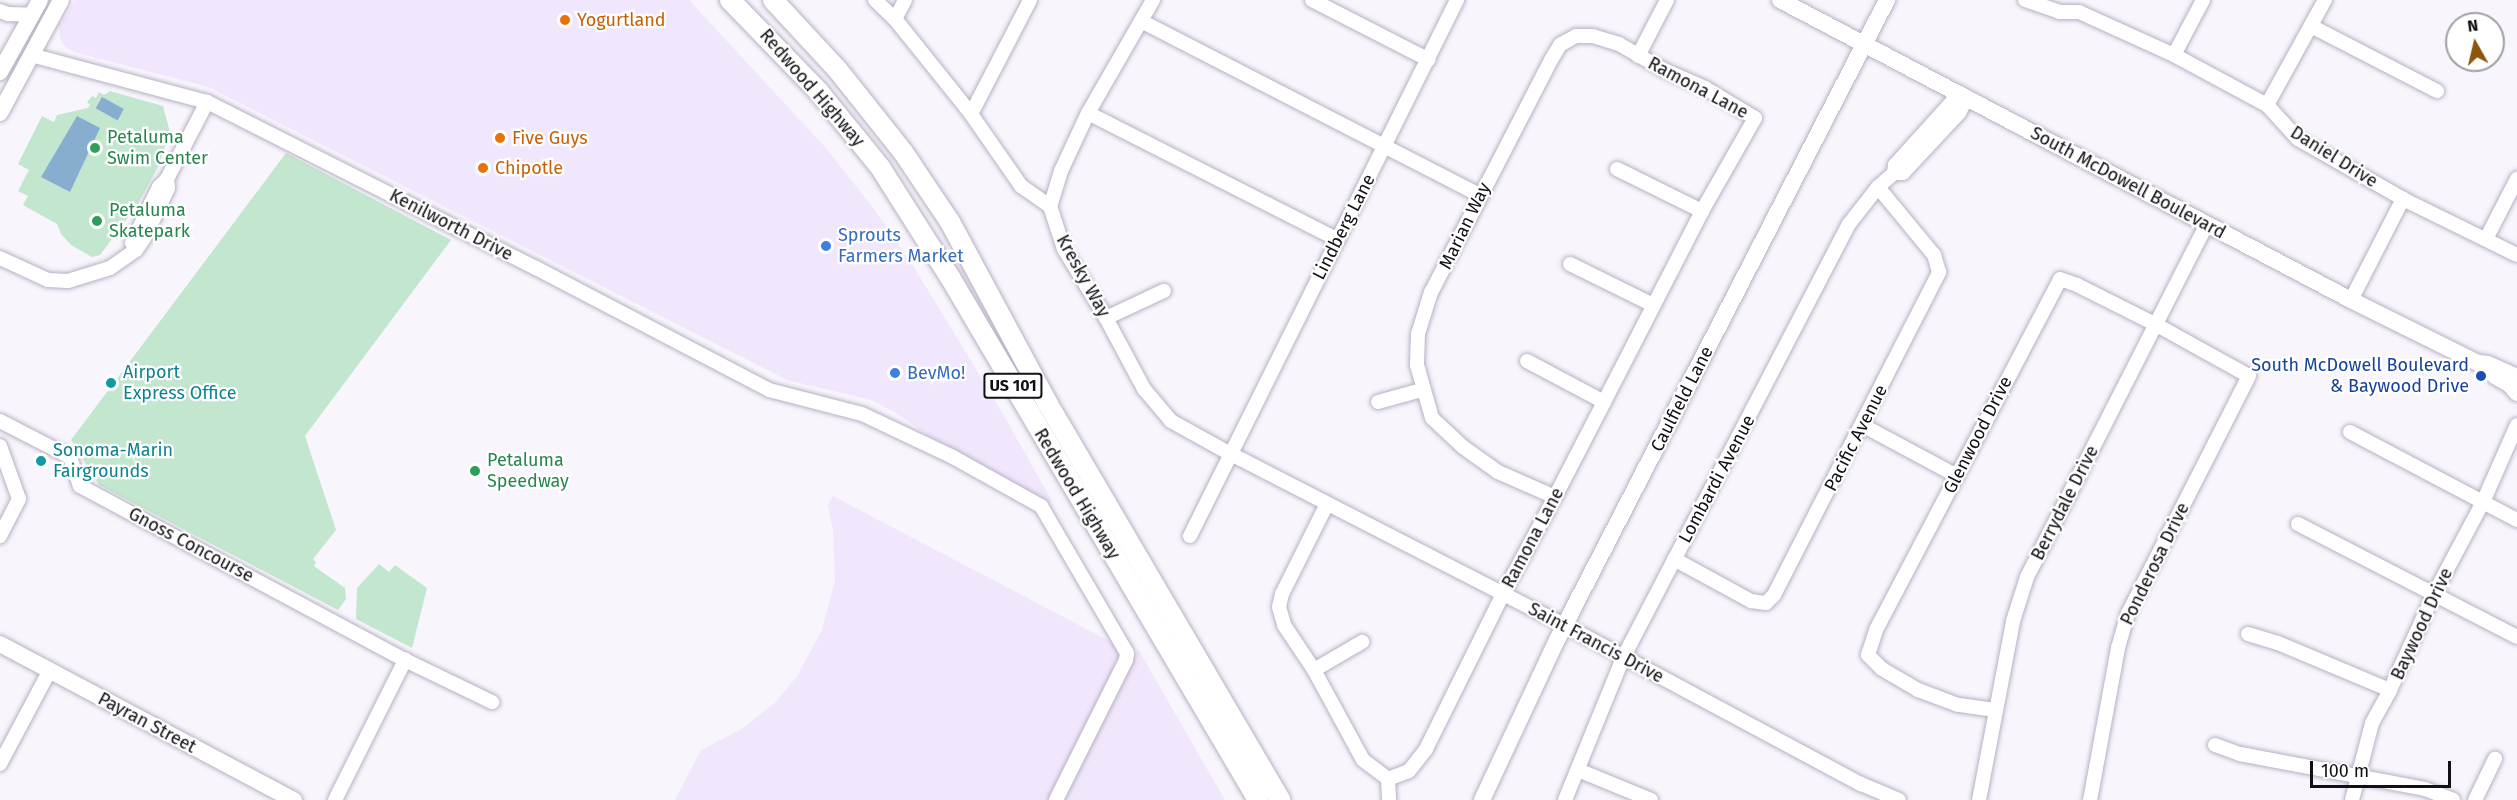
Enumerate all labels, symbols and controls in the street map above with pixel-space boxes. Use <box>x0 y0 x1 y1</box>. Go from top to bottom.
place label: Yogurtland <box>577 9 666 31</box>
north arrow <box>2445 12 2505 72</box>
marker: Yogurtland <box>558 13 572 27</box>
text: N <box>2466 16 2479 36</box>
street label: Redwood Highway <box>755 25 869 151</box>
street label: Ramona Lane <box>1644 53 1752 123</box>
street label: South McDowell Boulevard <box>2027 122 2229 244</box>
street label: Daniel Drive <box>2286 122 2382 192</box>
place label: Petaluma Swim Center <box>107 127 208 170</box>
place label: Five Guys <box>512 127 588 149</box>
marker: Five Guys <box>493 131 507 145</box>
marker: Petaluma Swim Center <box>88 141 102 155</box>
place label: Chipotle <box>495 157 563 179</box>
marker: Chipotle <box>476 161 490 175</box>
street label: Lindberg Lane <box>1308 171 1380 283</box>
street label: Marian Way <box>1435 179 1495 273</box>
street label: Kenilworth Drive <box>386 185 516 265</box>
place label: Petaluma Skatepark <box>109 200 190 242</box>
marker: Petaluma Skatepark <box>90 214 104 228</box>
place label: Sprouts Farmers Market <box>838 225 964 268</box>
street label: Kresky Way <box>1052 231 1114 321</box>
marker: Sprouts Farmers Market <box>819 239 833 253</box>
street label: Caulfield Lane <box>1646 343 1718 455</box>
place label: South McDowell Boulevard & Baywood Drive <box>2251 355 2469 398</box>
place label: Airport Express Office <box>123 362 237 404</box>
place label: BevMo! <box>907 362 965 384</box>
marker: BevMo! <box>888 366 902 380</box>
marker: South McDowell Boulevard & Baywood Drive <box>2474 369 2488 383</box>
road number: US 101 <box>983 373 1043 399</box>
street label: Glenwood Drive <box>1939 373 2017 497</box>
marker: Airport Express Office <box>104 376 118 390</box>
street label: Pacific Avenue <box>1820 381 1892 495</box>
street label: Lombardi Avenue <box>1674 411 1760 547</box>
street label: Redwood Highway <box>1029 425 1125 563</box>
place label: Sonoma-Marin Fairgrounds <box>53 440 173 482</box>
street label: Berrydale Drive <box>2027 442 2103 564</box>
place label: Petaluma Speedway <box>487 450 569 492</box>
marker: Sonoma-Marin Fairgrounds <box>34 454 48 468</box>
marker: Petaluma Speedway <box>468 464 482 478</box>
street label: Ramona Lane <box>1498 484 1568 592</box>
street label: Ponderosa Drive <box>2116 499 2194 629</box>
street label: Gnoss Concourse <box>125 503 257 587</box>
street label: Baywood Drive <box>2387 565 2457 683</box>
street label: Saint Francis Drive <box>1525 598 1667 688</box>
street label: Payran Street <box>94 688 200 758</box>
scale bar <box>2313 749 2454 787</box>
text: 100 m <box>2321 760 2369 782</box>

